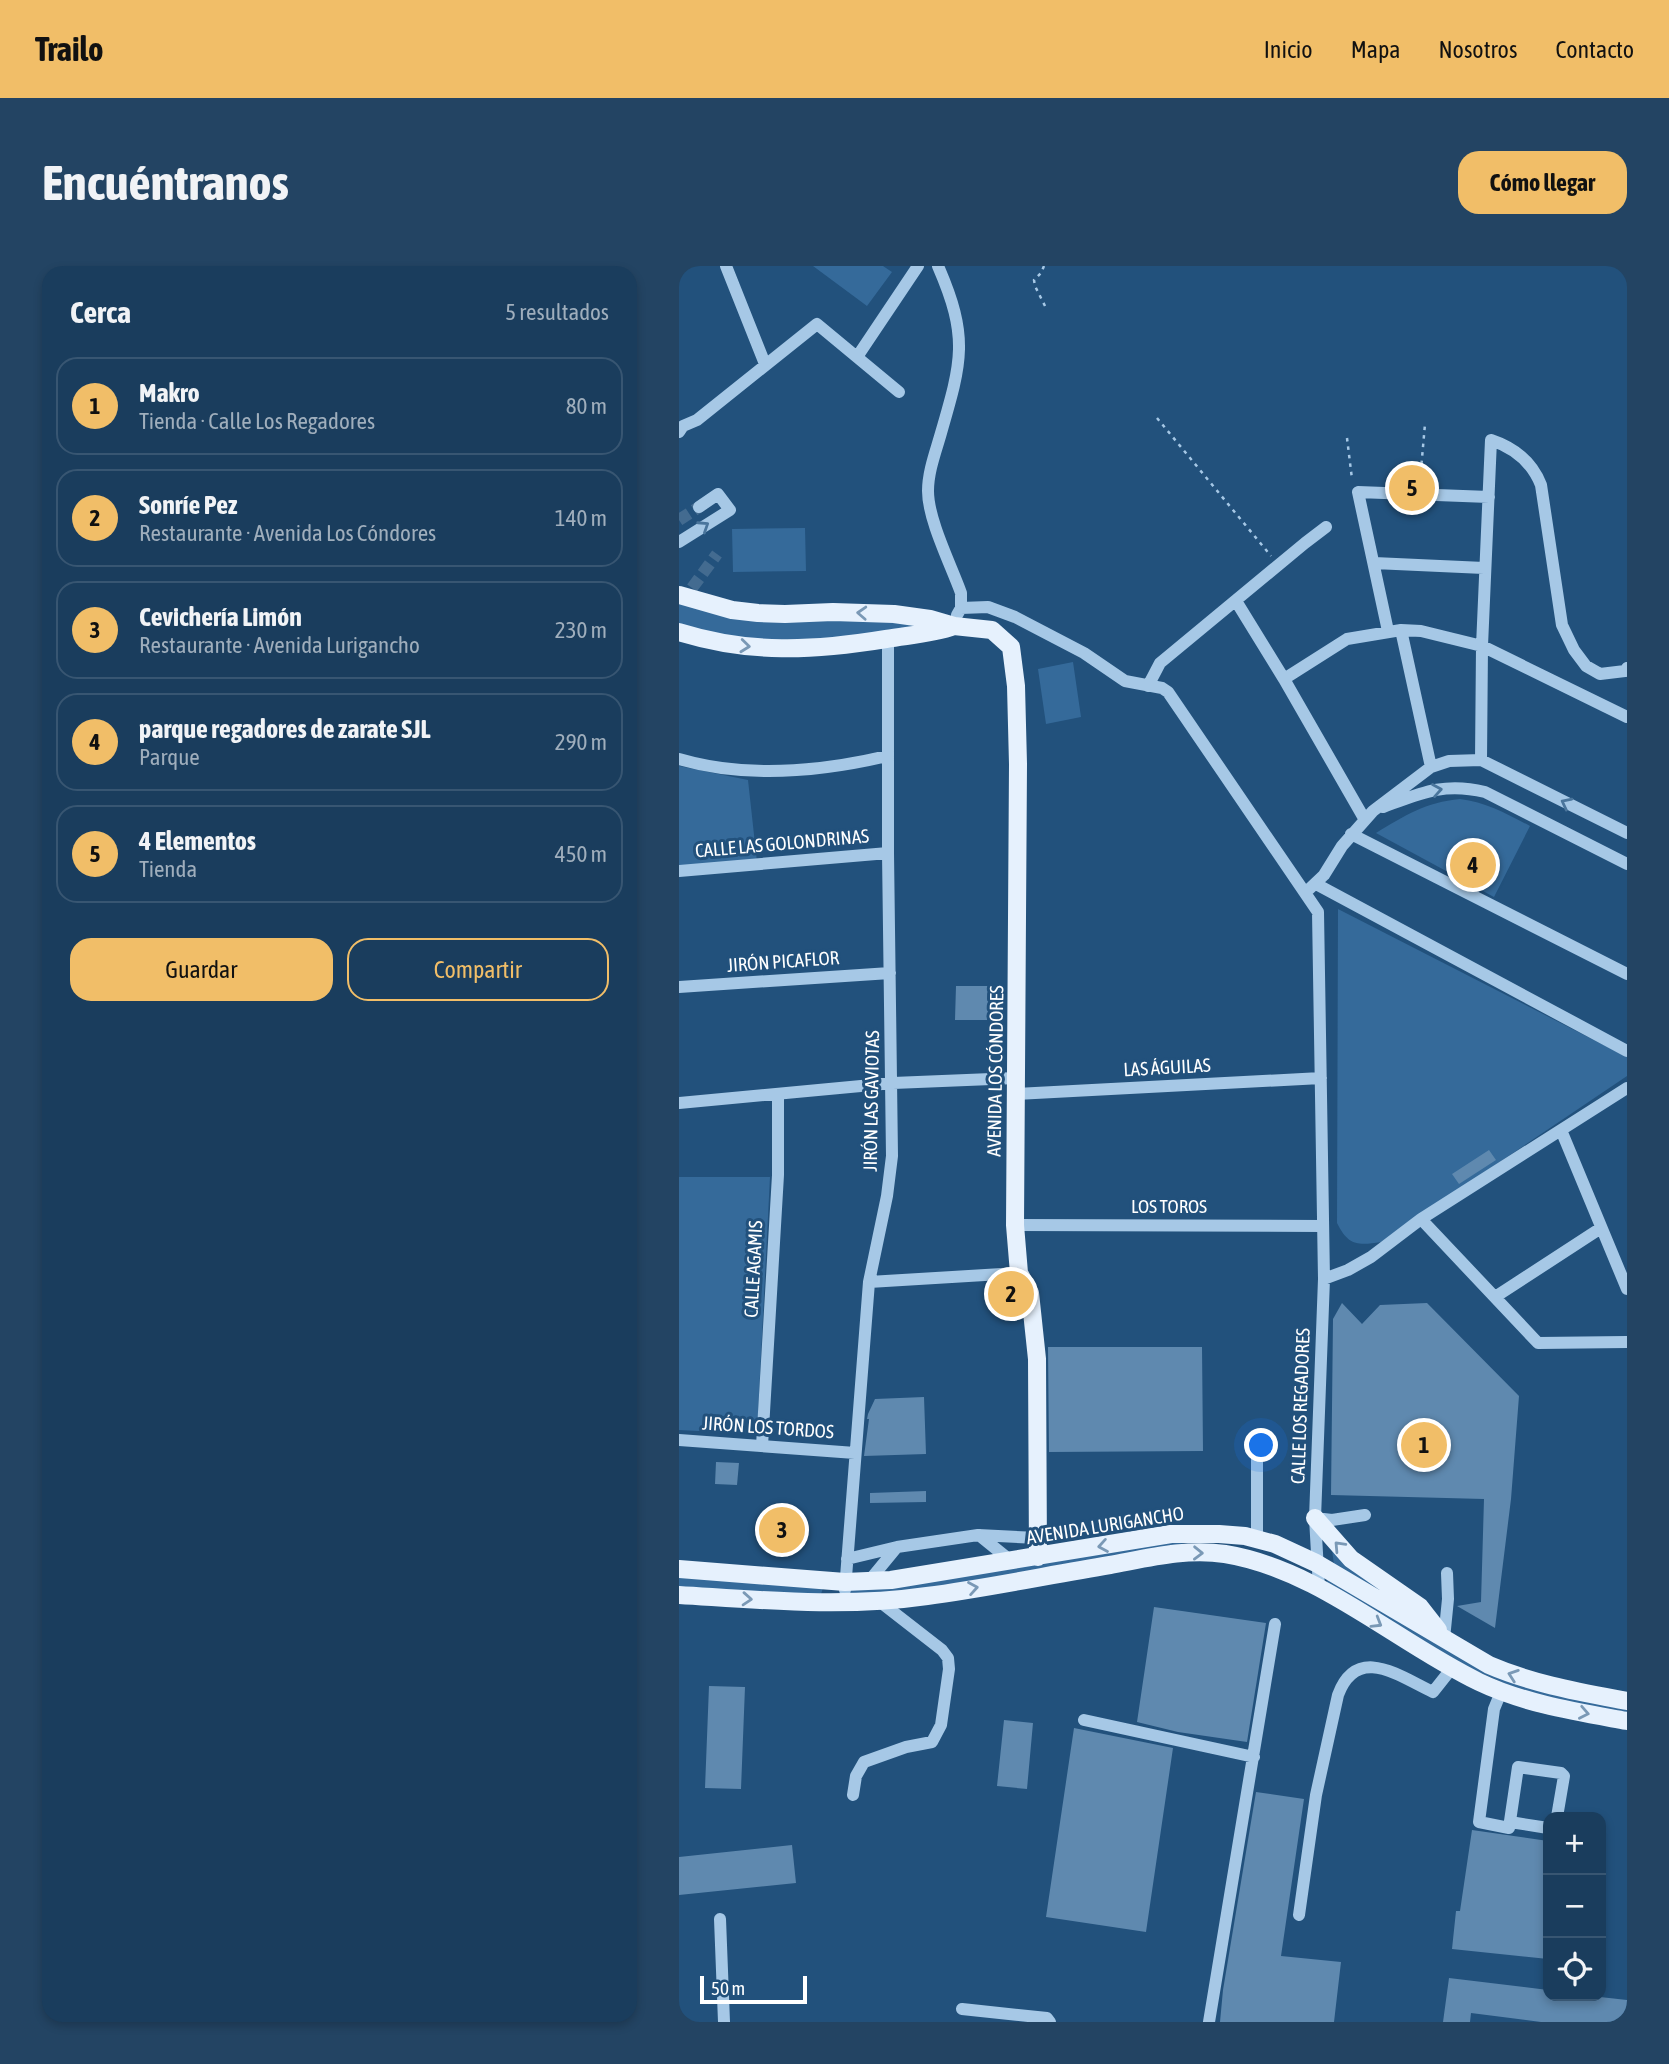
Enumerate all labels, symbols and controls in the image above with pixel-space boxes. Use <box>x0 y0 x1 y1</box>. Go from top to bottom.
text: Trailo <box>35 30 103 68</box>
text: Inicio <box>1264 36 1313 63</box>
text: Mapa <box>1351 36 1400 63</box>
text: Nosotros <box>1438 36 1517 63</box>
text: Contacto <box>1555 36 1634 63</box>
button: Cómo llegar <box>1458 151 1627 214</box>
text: Encuéntranos <box>42 154 289 210</box>
text: Cerca <box>70 295 131 329</box>
text: 5 resultados <box>505 299 609 325</box>
text: Makro <box>139 378 200 408</box>
text: 1 <box>90 393 100 419</box>
text: 80 m <box>566 393 607 419</box>
text: Tienda · Calle Los Regadores <box>139 408 375 434</box>
pin: 5 <box>1389 462 1435 514</box>
text: Sonríe Pez <box>139 490 237 520</box>
text: 2 <box>90 505 100 531</box>
text: 140 m <box>555 505 607 531</box>
text: Restaurante · Avenida Los Cóndores <box>139 520 436 546</box>
one-way arrow <box>697 521 710 534</box>
text: Cevichería Limón <box>139 602 302 632</box>
one-way arrow <box>856 605 867 620</box>
text: 3 <box>90 617 100 643</box>
text: 230 m <box>555 617 607 643</box>
text: Restaurante · Avenida Lurigancho <box>139 632 420 658</box>
one-way arrow <box>740 639 751 654</box>
text: parque regadores de zarate SJL <box>139 714 431 744</box>
text: 4 <box>90 729 100 755</box>
text: 290 m <box>555 729 607 755</box>
text: Parque <box>139 744 200 770</box>
one-way arrow <box>1431 783 1443 798</box>
one-way arrow <box>1561 797 1573 811</box>
street label: CALLE LAS GOLONDRINAS <box>694 824 870 862</box>
text: 4 Elementos <box>139 826 256 856</box>
pin: 4 <box>1450 839 1496 891</box>
text: 5 <box>90 841 100 867</box>
text: 450 m <box>555 841 607 867</box>
text: Tienda <box>139 856 197 882</box>
button: Guardar <box>70 938 333 1001</box>
button: Compartir <box>347 938 609 1001</box>
street label: JIRÓN PICAFLOR <box>726 946 840 976</box>
street label: AVENIDA LOS CÓNDORES <box>983 985 1007 1157</box>
street label: JIRÓN LAS GAVIOTAS <box>859 1030 883 1172</box>
street label: LAS ÁGUILAS <box>1123 1054 1211 1080</box>
street label: LOS TOROS <box>1131 1195 1207 1217</box>
street label: CALLE AGAMIS <box>739 1220 767 1318</box>
pin: 2 <box>988 1268 1034 1320</box>
street label: CALLE LOS REGADORES <box>1286 1328 1314 1484</box>
street label: JIRÓN LOS TORDOS <box>701 1411 835 1443</box>
pin: 1 <box>1401 1419 1447 1471</box>
your location <box>1244 1428 1278 1462</box>
street label: AVENIDA LURIGANCHO <box>1025 1502 1185 1548</box>
pin: 3 <box>759 1504 805 1556</box>
one-way arrow <box>1097 1538 1109 1553</box>
one-way arrow <box>1335 1541 1348 1554</box>
one-way arrow <box>1193 1545 1204 1561</box>
one-way arrow <box>967 1581 979 1596</box>
one-way arrow <box>742 1591 753 1606</box>
one-way arrow <box>1369 1615 1382 1628</box>
one-way arrow <box>1507 1669 1520 1683</box>
one-way arrow <box>1578 1705 1590 1720</box>
map controls <box>1543 1812 1606 2001</box>
button: + <box>1543 1812 1606 1875</box>
button: − <box>1543 1875 1606 1938</box>
button: locate <box>1543 1938 1606 2001</box>
scale bar <box>700 1973 807 2005</box>
text: 50 m <box>711 1977 745 1999</box>

